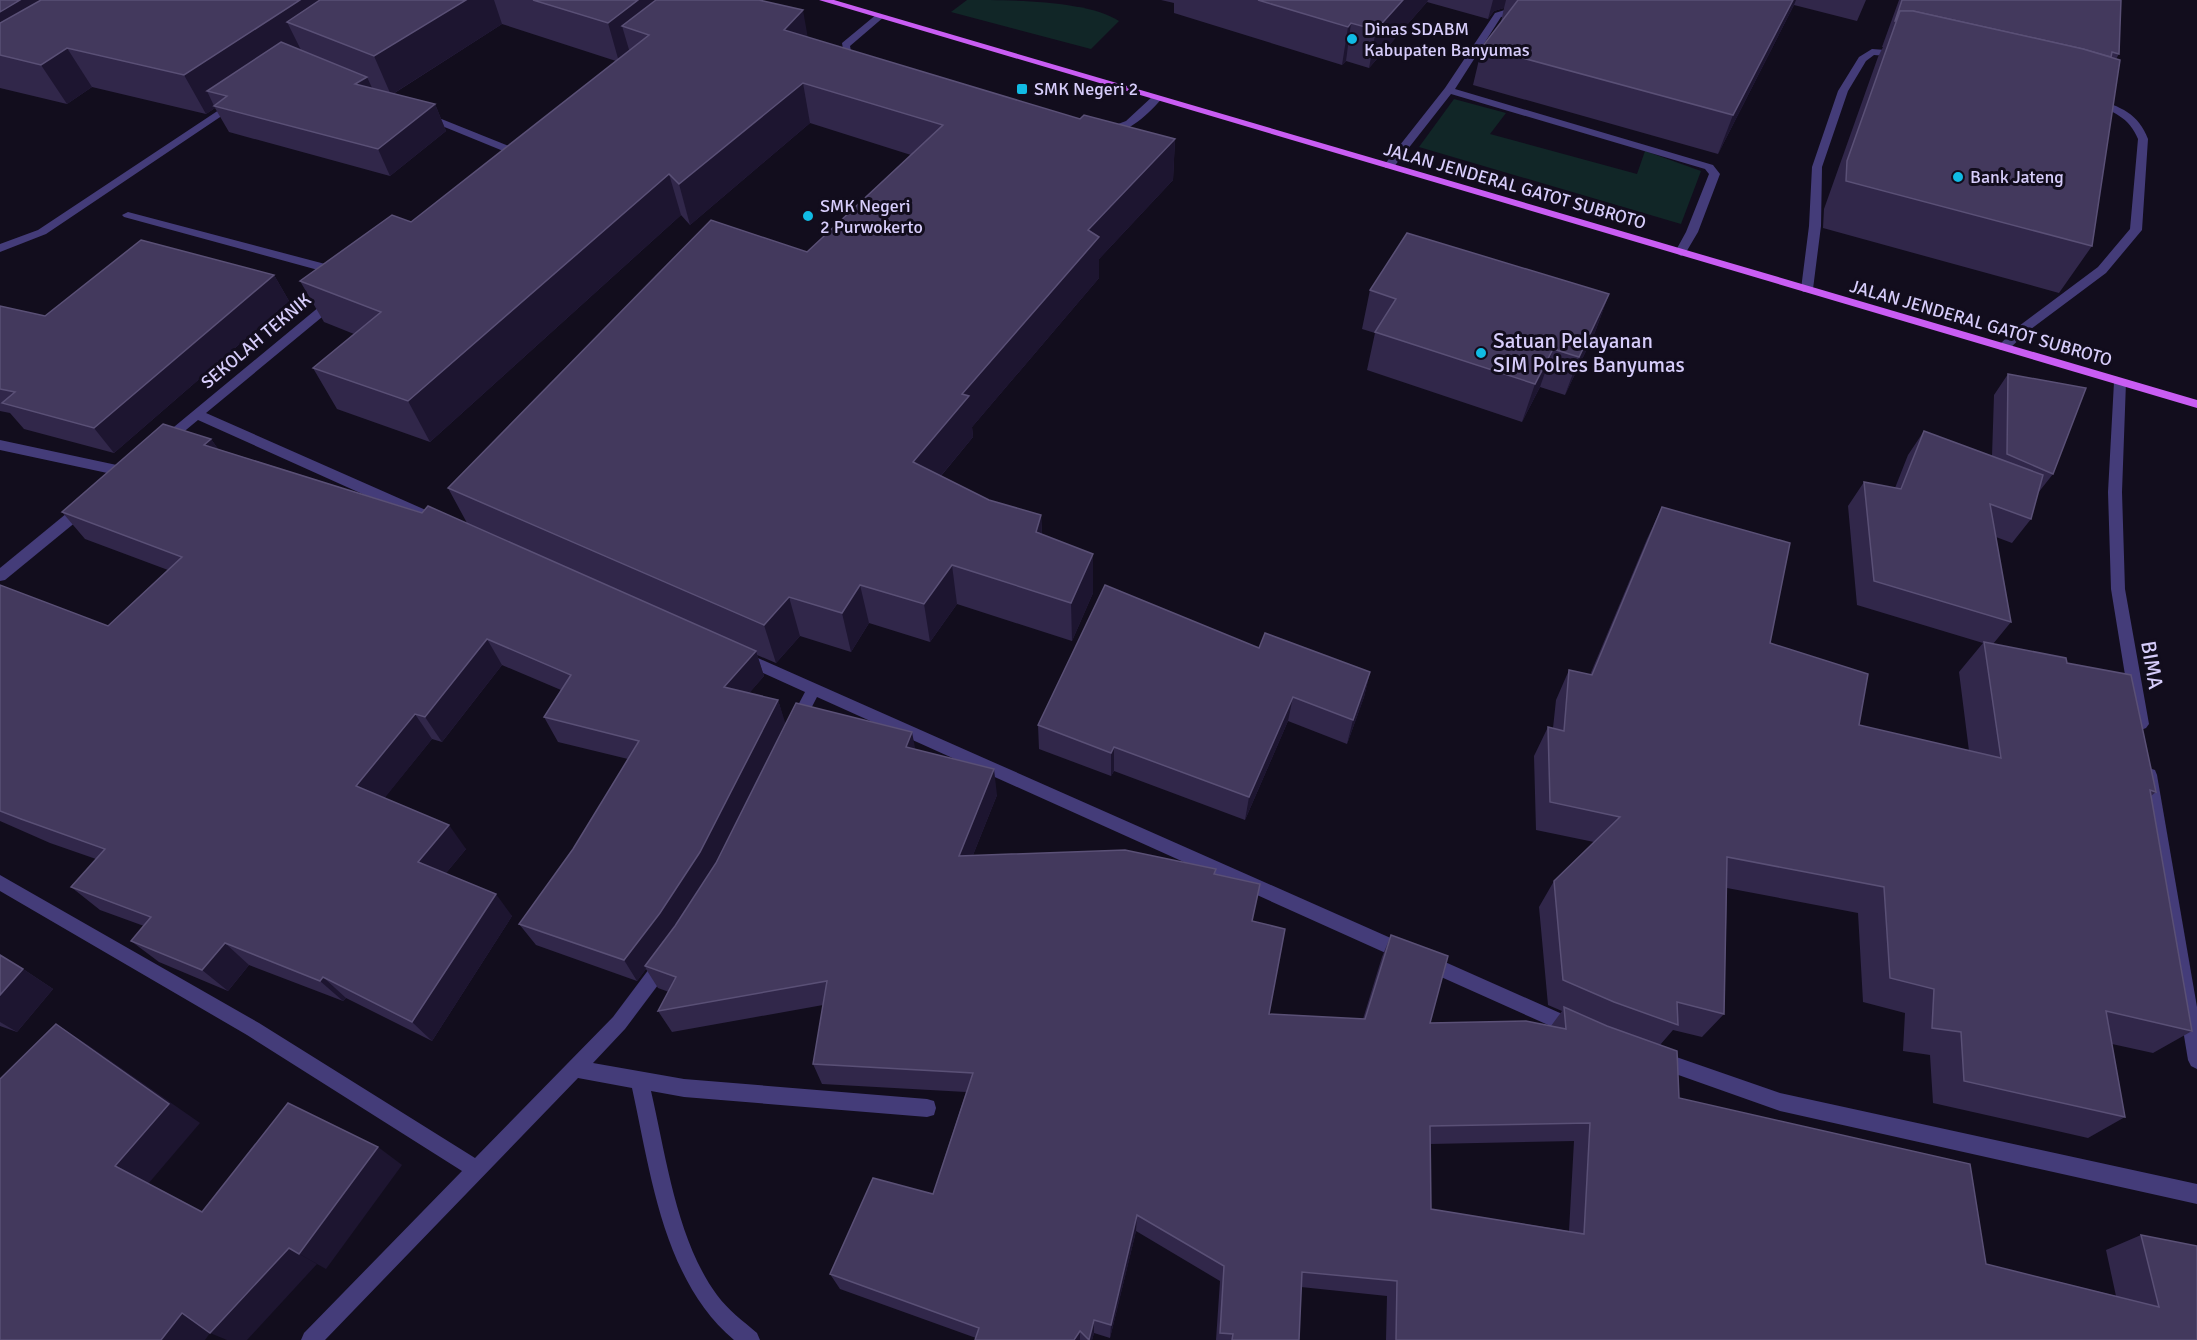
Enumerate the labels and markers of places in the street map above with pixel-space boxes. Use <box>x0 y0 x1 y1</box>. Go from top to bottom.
place label: Dinas SDABM Kabupaten Banyumas <box>1364 18 1530 61</box>
marker: Dinas SDABM Kabupaten Banyumas <box>1345 32 1359 46</box>
place label: SMK Negeri 2 <box>1034 78 1138 100</box>
marker: SMK Negeri 2 <box>1015 82 1029 96</box>
place label: Bank Jateng <box>1970 166 2064 188</box>
marker: Bank Jateng <box>1951 170 1965 184</box>
place label: SMK Negeri 2 Purwokerto <box>820 195 923 238</box>
marker: SMK Negeri 2 Purwokerto <box>801 209 815 223</box>
place label: Satuan Pelayanan SIM Polres Banyumas <box>1493 328 1685 378</box>
marker: Satuan Pelayanan SIM Polres Banyumas <box>1474 346 1488 360</box>

